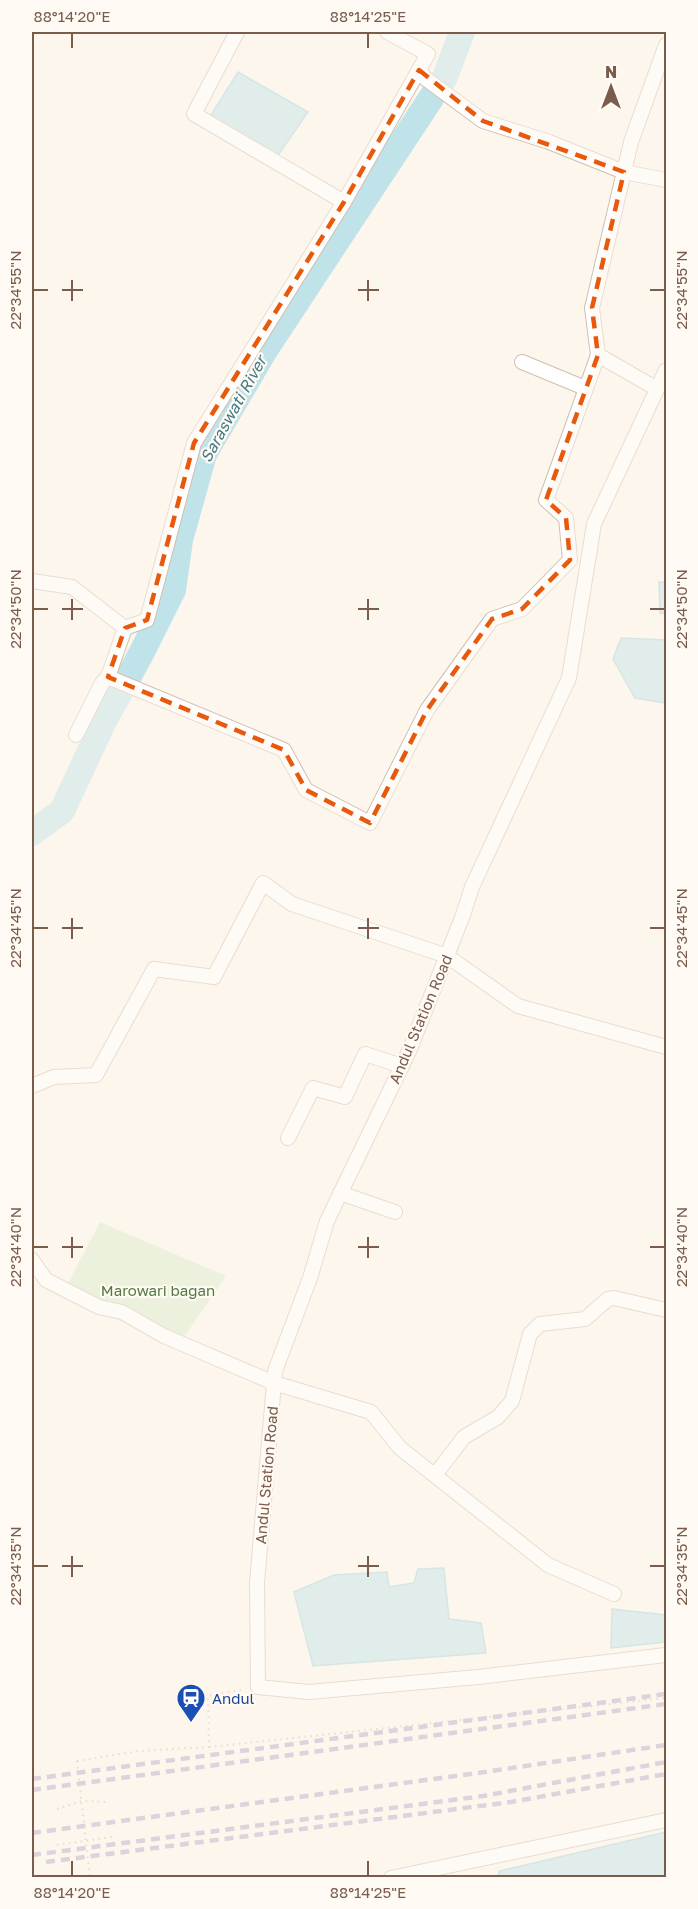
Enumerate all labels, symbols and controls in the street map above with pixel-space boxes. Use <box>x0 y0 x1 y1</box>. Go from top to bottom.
text: 88°14'20"E <box>34 7 110 25</box>
text: 88°14'25"E <box>330 7 406 25</box>
north arrow <box>581 57 641 117</box>
text: N <box>605 62 617 82</box>
text: 22°34'55"N <box>6 250 24 330</box>
text: 22°34'55"N <box>672 250 690 330</box>
water label: Saraswati River <box>196 350 272 466</box>
text: 22°34'50"N <box>6 569 24 649</box>
text: 22°34'50"N <box>672 569 690 649</box>
text: 22°34'45"N <box>6 888 24 968</box>
text: 22°34'45"N <box>672 888 690 968</box>
street label: Andul Station Road <box>385 952 455 1086</box>
text: 22°34'40"N <box>6 1207 24 1287</box>
text: 22°34'40"N <box>672 1207 690 1287</box>
park label: Marowari bagan <box>101 1281 215 1299</box>
street label: Andul Station Road <box>251 1405 281 1545</box>
text: 22°34'35"N <box>6 1526 24 1606</box>
text: 22°34'35"N <box>672 1526 690 1606</box>
station icon: Andul <box>175 1682 207 1724</box>
place label: Andul <box>212 1689 255 1707</box>
text: 88°14'20"E <box>34 1883 110 1901</box>
text: 88°14'25"E <box>330 1883 406 1901</box>

